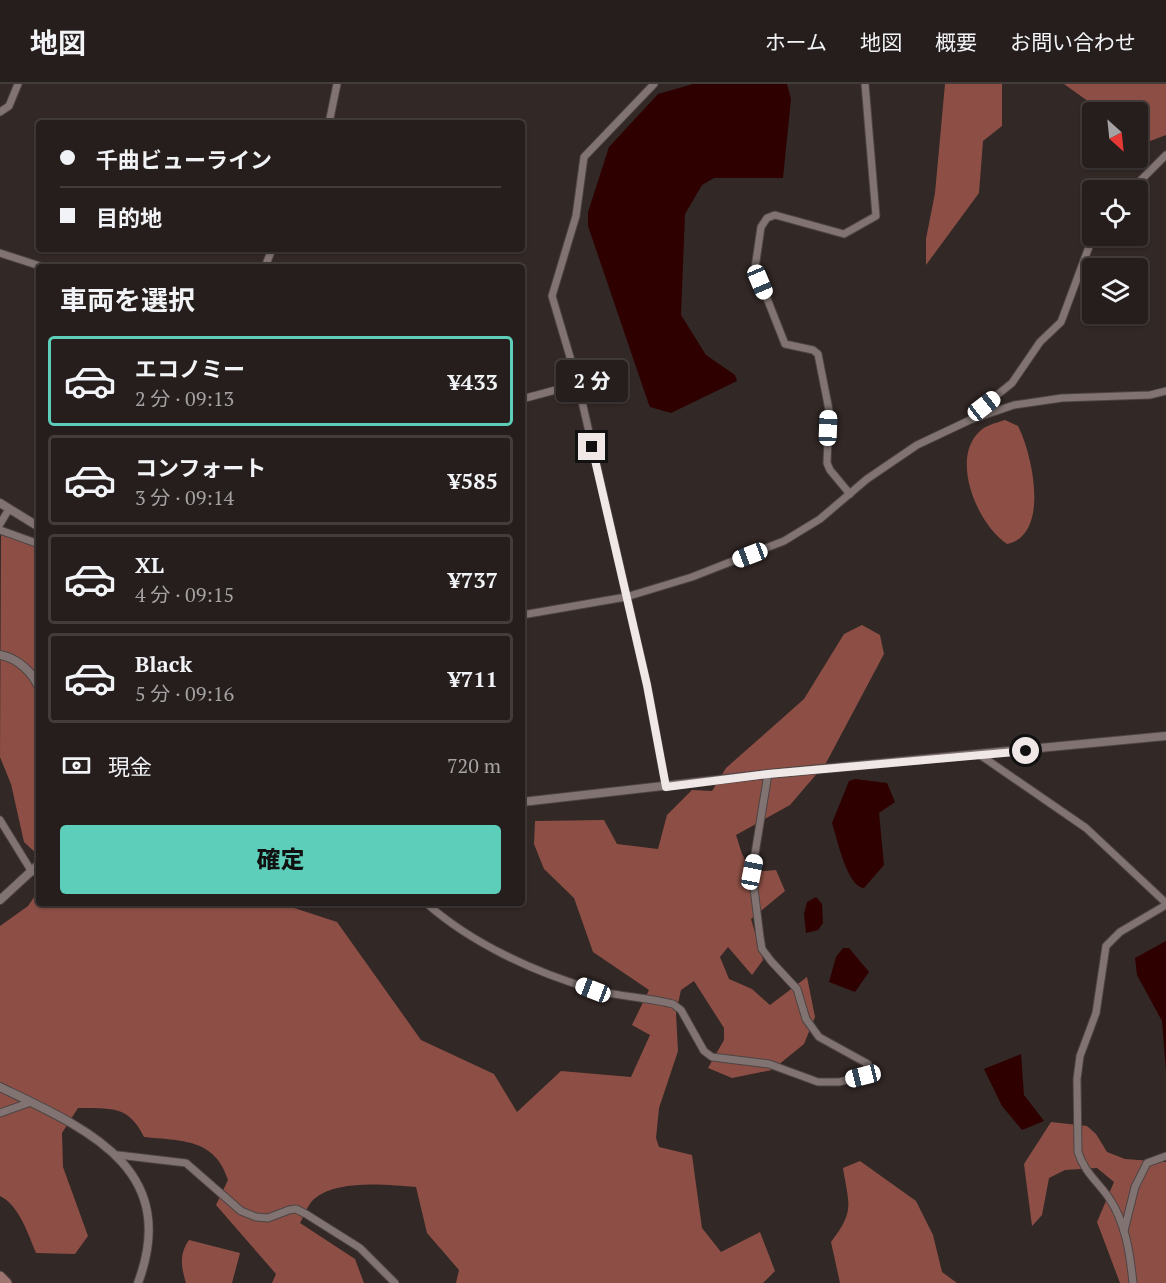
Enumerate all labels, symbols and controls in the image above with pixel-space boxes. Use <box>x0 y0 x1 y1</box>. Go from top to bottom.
text: 地図 <box>30 24 86 61</box>
text: ホーム <box>765 28 827 56</box>
text: 地図 <box>860 28 902 56</box>
text: 概要 <box>935 28 977 56</box>
text: お問い合わせ <box>1010 28 1136 56</box>
north arrow <box>1082 102 1148 168</box>
map controls <box>1082 102 1148 324</box>
text: 千曲ビューライン <box>96 145 272 174</box>
button: locate <box>1082 180 1148 246</box>
text: 目的地 <box>96 203 162 232</box>
button: layers <box>1082 258 1148 324</box>
car <box>745 262 775 302</box>
text: 車両を選択 <box>60 282 195 318</box>
icon: car <box>63 354 117 408</box>
text: エコノミー <box>135 354 245 383</box>
callout: 2 分 <box>556 360 628 402</box>
text: ¥433 <box>448 367 498 396</box>
text: 2 分 <box>574 367 610 394</box>
text: 2 分 · 09:13 <box>135 385 234 412</box>
car <box>964 388 1004 424</box>
car <box>818 410 838 446</box>
route end <box>578 433 605 460</box>
icon: car <box>63 453 117 507</box>
text: コンフォート <box>135 453 266 482</box>
text: ¥585 <box>448 466 498 495</box>
text: 3 分 · 09:14 <box>135 484 234 511</box>
car <box>730 540 770 570</box>
text: XL <box>135 550 164 579</box>
icon: car <box>63 552 117 606</box>
text: ¥737 <box>448 565 498 594</box>
text: 4 分 · 09:15 <box>135 581 234 608</box>
text: Black <box>135 649 192 678</box>
icon: car <box>63 651 117 705</box>
text: ¥711 <box>448 664 498 693</box>
text: 5 分 · 09:16 <box>135 680 234 707</box>
route start <box>1012 737 1039 764</box>
icon: cash <box>60 749 93 782</box>
text: 現金 <box>108 752 152 781</box>
text: 720 m <box>447 752 501 779</box>
button: 確定 <box>60 825 501 894</box>
car <box>740 853 764 891</box>
car <box>573 975 613 1005</box>
car <box>843 1063 883 1089</box>

